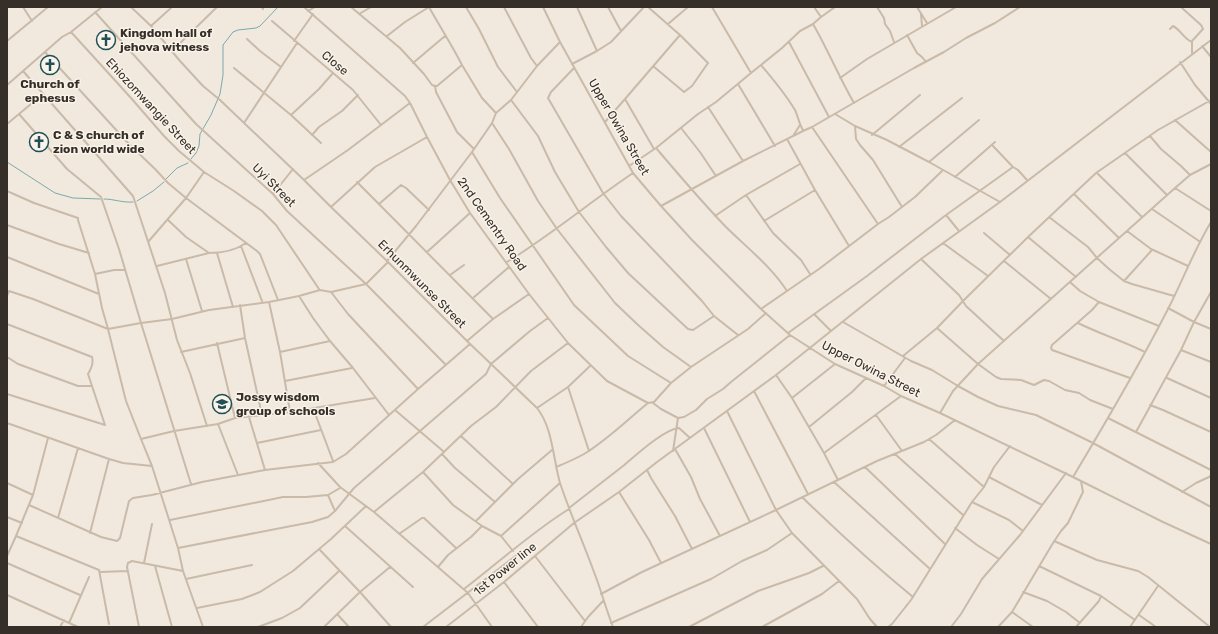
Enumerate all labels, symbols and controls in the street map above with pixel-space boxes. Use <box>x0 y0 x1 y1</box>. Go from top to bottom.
place label: Kingdom hall of jehova witness <box>119 26 213 54</box>
church icon: Kingdom hall of jehova witness <box>95 29 117 51</box>
street label: Close <box>319 48 351 78</box>
church icon: Church of ephesus <box>39 54 61 76</box>
street label: Ehiozomwangie Street <box>103 55 199 157</box>
street label: Upper Owina Street <box>586 76 652 178</box>
place label: Church of ephesus <box>20 77 80 105</box>
place label: C & S church of zion world wide <box>53 128 145 156</box>
church icon: C & S church of zion world wide <box>28 131 50 153</box>
street label: Uyi Street <box>249 160 299 210</box>
street label: 2nd Cementry Road <box>455 175 529 273</box>
street label: Erhunmwunse Street <box>375 237 469 331</box>
street label: Upper Owina Street <box>819 338 923 400</box>
place label: Jossy wisdom group of schools <box>236 390 336 418</box>
school or university icon: Jossy wisdom group of schools <box>211 393 233 415</box>
street label: 1st Power line <box>471 539 539 598</box>

